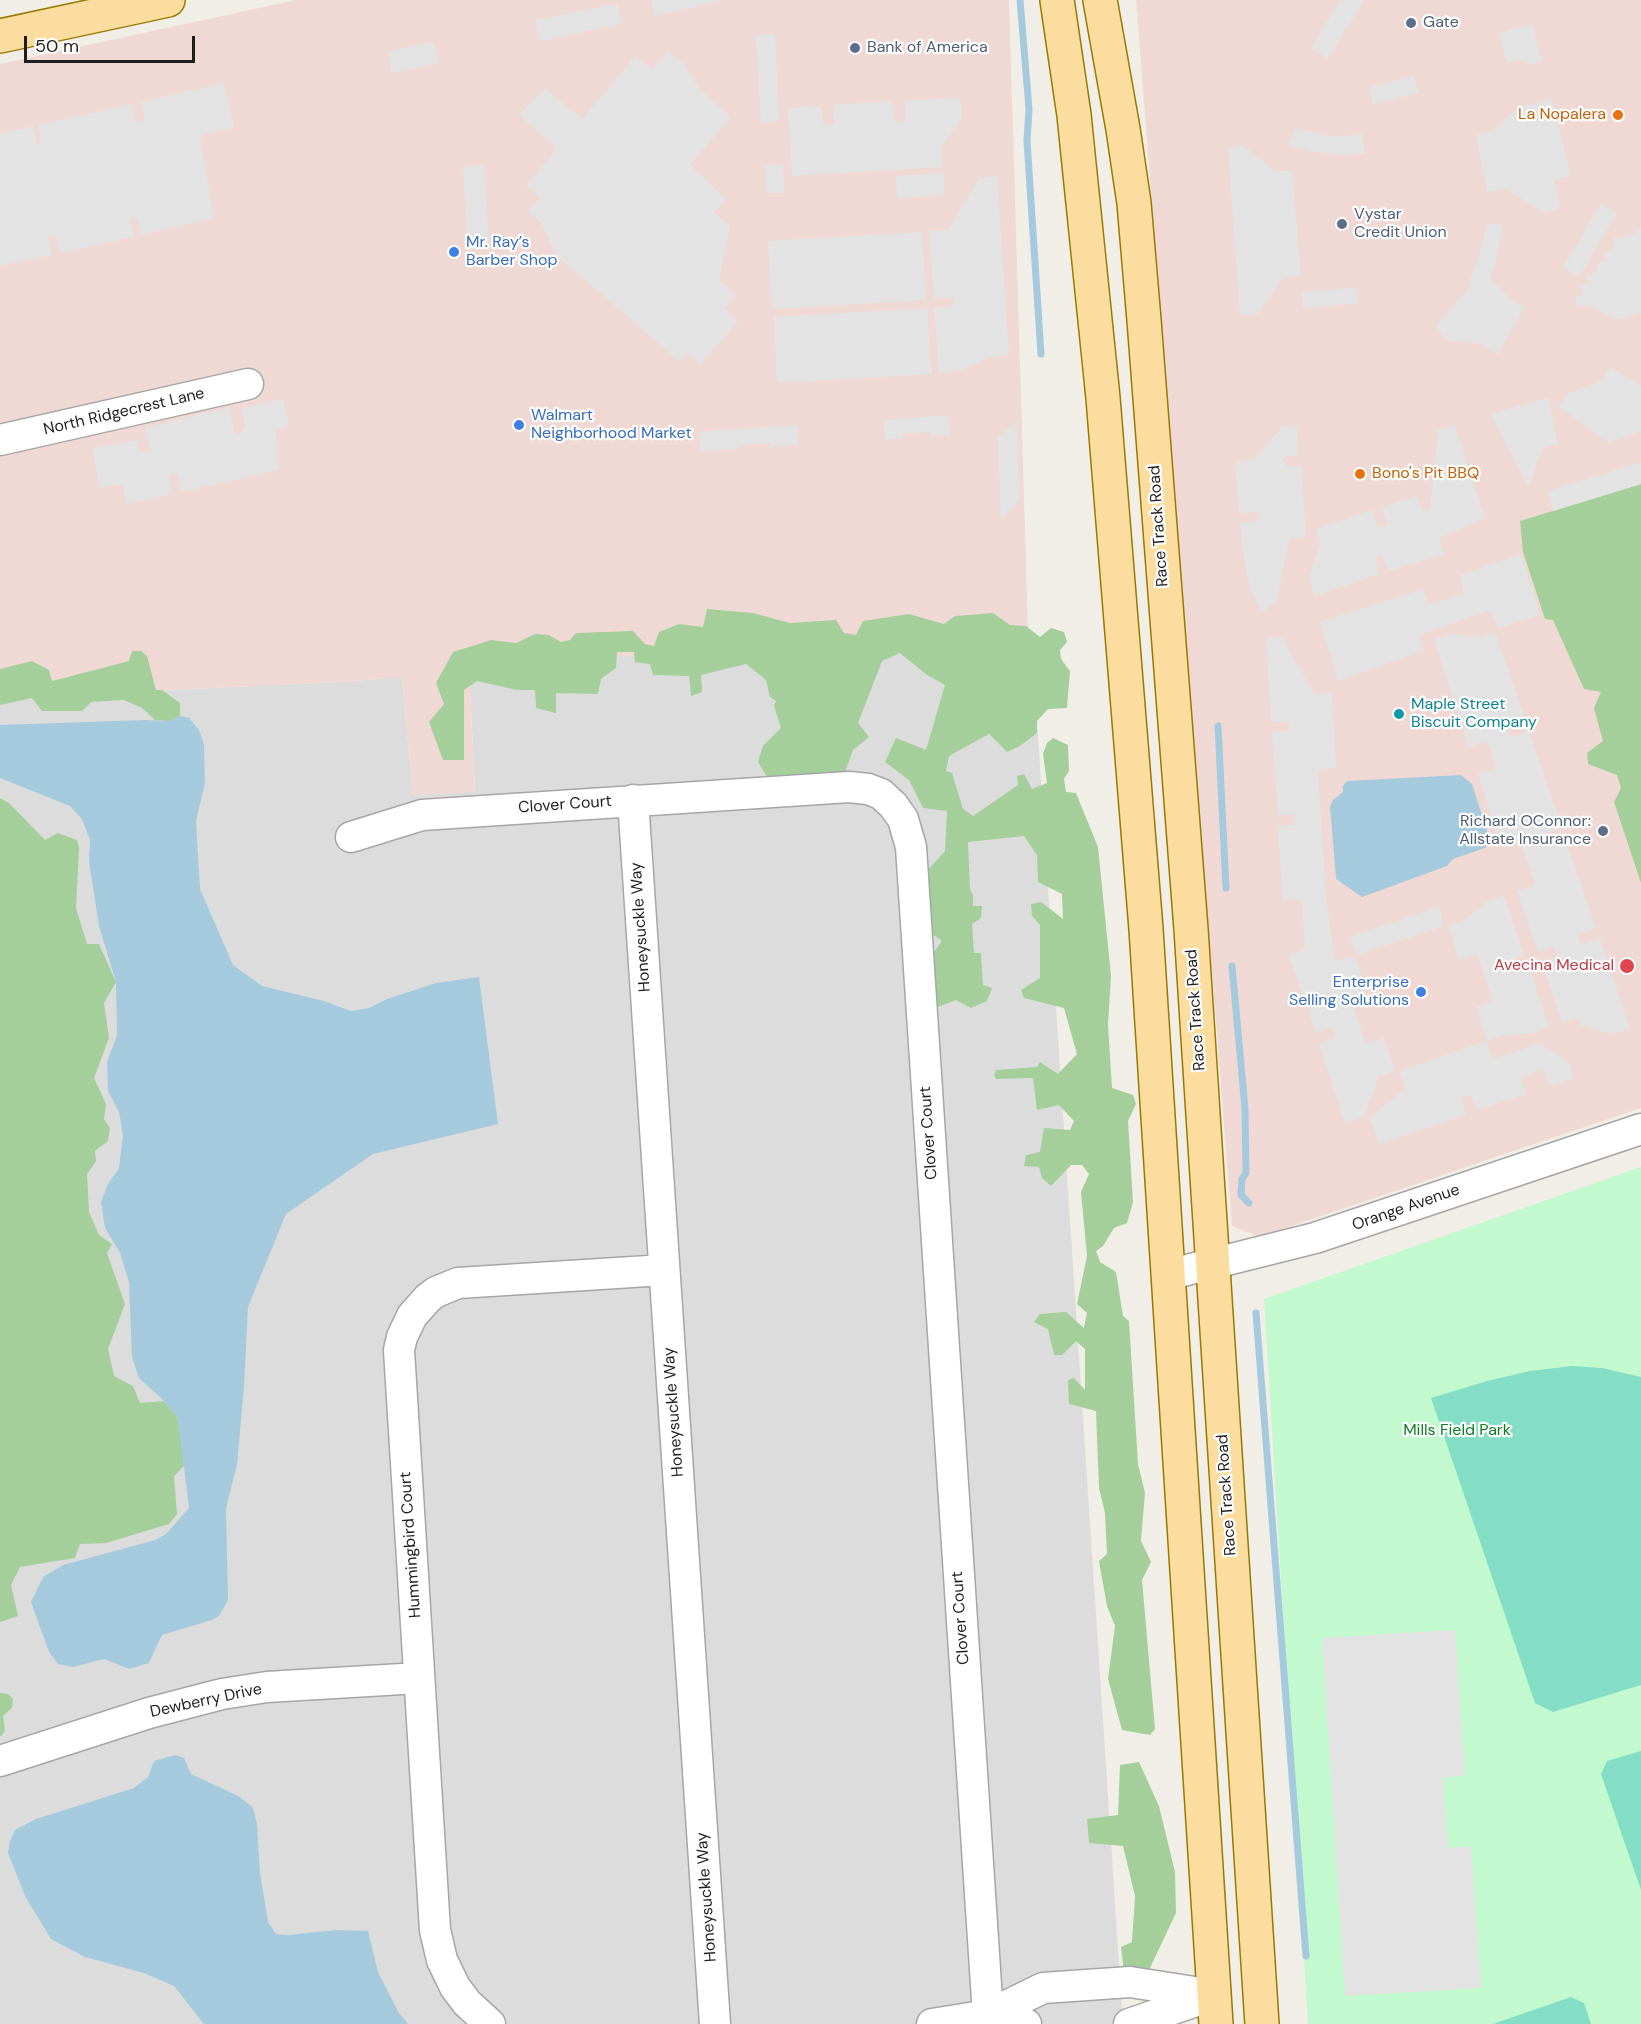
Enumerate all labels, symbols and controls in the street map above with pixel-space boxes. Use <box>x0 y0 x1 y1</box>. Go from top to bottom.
place label: Gate <box>1423 13 1459 33</box>
marker: Gate <box>1404 16 1418 30</box>
scale bar <box>27 24 198 62</box>
text: 50 m <box>35 34 79 58</box>
place label: Bank of America <box>867 38 988 58</box>
marker: Bank of America <box>848 41 862 55</box>
place label: La Nopalera <box>1518 105 1606 125</box>
marker: La Nopalera <box>1611 108 1625 122</box>
place label: Vystar Credit Union <box>1354 205 1447 243</box>
marker: Vystar Credit Union <box>1335 217 1349 231</box>
place label: Mr. Ray’s Barber Shop <box>466 233 558 271</box>
marker: Mr. Ray’s Barber Shop <box>447 245 461 259</box>
street label: North Ridgecrest Lane <box>42 384 206 440</box>
place label: Walmart Neighborhood Market <box>531 406 692 444</box>
marker: Walmart Neighborhood Market <box>512 418 526 432</box>
place label: Bono's Pit BBQ <box>1372 464 1479 484</box>
street label: Race Track Road <box>1145 465 1173 587</box>
marker: Bono's Pit BBQ <box>1353 467 1367 481</box>
place label: Maple Street Biscuit Company <box>1411 695 1537 733</box>
marker: Maple Street Biscuit Company <box>1392 707 1406 721</box>
street label: Clover Court <box>518 792 612 818</box>
place label: Richard OConnor: Allstate Insurance <box>1459 812 1591 850</box>
marker: Richard OConnor: Allstate Insurance <box>1596 824 1610 838</box>
street label: Honeysuckle Way <box>627 861 655 993</box>
street label: Race Track Road <box>1182 949 1210 1071</box>
place label: Avecina Medical <box>1494 956 1614 976</box>
marker: Avecina Medical <box>1618 957 1636 975</box>
place label: Enterprise Selling Solutions <box>1289 973 1409 1011</box>
marker: Enterprise Selling Solutions <box>1414 985 1428 999</box>
street label: Clover Court <box>916 1086 942 1180</box>
street label: Orange Avenue <box>1350 1181 1462 1235</box>
street label: Honeysuckle Way <box>660 1346 688 1478</box>
park label: Mills Field Park <box>1403 1421 1511 1441</box>
street label: Race Track Road <box>1213 1434 1241 1556</box>
street label: Hummingbird Court <box>396 1471 426 1619</box>
street label: Clover Court <box>948 1571 974 1665</box>
street label: Dewberry Drive <box>148 1680 264 1722</box>
street label: Honeysuckle Way <box>693 1831 721 1963</box>

